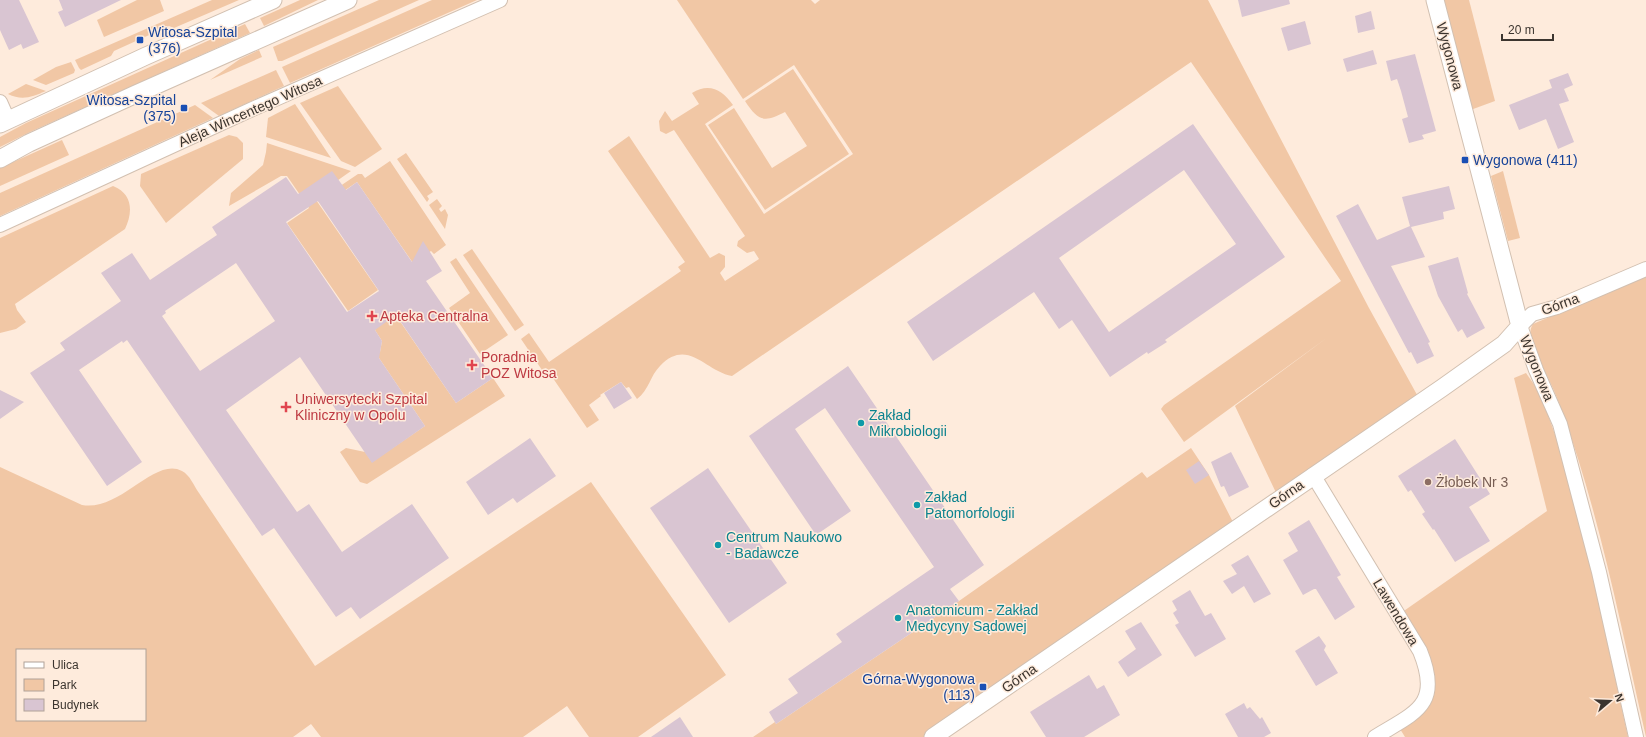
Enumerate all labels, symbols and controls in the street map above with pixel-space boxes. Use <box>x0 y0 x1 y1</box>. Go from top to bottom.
scale bar <box>1502 16 1553 42</box>
street label: Wygonowa <box>1433 21 1467 92</box>
text: 20 m <box>1508 23 1535 37</box>
place label: Witosa-Szpital (376) <box>148 24 237 56</box>
marker: Witosa-Szpital (376) <box>135 35 145 45</box>
street label: Aleja Wincentego Witosa <box>176 72 325 150</box>
place label: Witosa-Szpital (375) <box>87 92 176 124</box>
marker: Witosa-Szpital (375) <box>179 103 189 113</box>
place label: Wygonowa (411) <box>1473 152 1578 168</box>
marker: Wygonowa (411) <box>1460 155 1470 165</box>
street label: Górna <box>1539 290 1581 318</box>
place label: Apteka Centralna <box>380 308 488 324</box>
marker: Apteka Centralna <box>367 311 377 321</box>
street label: Wygonowa <box>1517 333 1557 403</box>
place label: Poradnia POZ Witosa <box>481 349 557 381</box>
marker: Poradnia POZ Witosa <box>466 359 478 371</box>
place label: Uniwersytecki Szpital Kliniczny w Opolu <box>295 391 427 423</box>
marker: Uniwersytecki Szpital Kliniczny w Opolu <box>280 401 292 413</box>
place label: Zakład Mikrobiologii <box>869 407 947 439</box>
marker: Zakład Mikrobiologii <box>856 418 866 428</box>
place label: Żłobek Nr 3 <box>1436 473 1509 490</box>
street label: Górna <box>1265 476 1307 512</box>
marker: Żłobek Nr 3 <box>1423 477 1433 487</box>
place label: Zakład Patomorfologii <box>925 489 1015 521</box>
marker: Zakład Patomorfologii <box>912 500 922 510</box>
place label: Centrum Naukowo - Badawcze <box>726 529 842 561</box>
marker: Centrum Naukowo - Badawcze <box>713 540 723 550</box>
street label: Lawendowa <box>1370 576 1422 648</box>
place label: Anatomicum - Zakład Medycyny Sądowej <box>906 602 1038 634</box>
marker: Anatomicum - Zakład Medycyny Sądowej <box>893 613 903 623</box>
legend <box>16 649 146 721</box>
text: Ulica <box>52 658 79 672</box>
street label: Górna <box>998 660 1040 696</box>
place label: Górna-Wygonowa (113) <box>862 671 975 703</box>
text: Park <box>52 678 78 692</box>
north arrow <box>1590 681 1630 721</box>
marker: Górna-Wygonowa (113) <box>978 682 988 692</box>
text: N <box>1612 692 1626 704</box>
text: Budynek <box>52 698 100 712</box>

